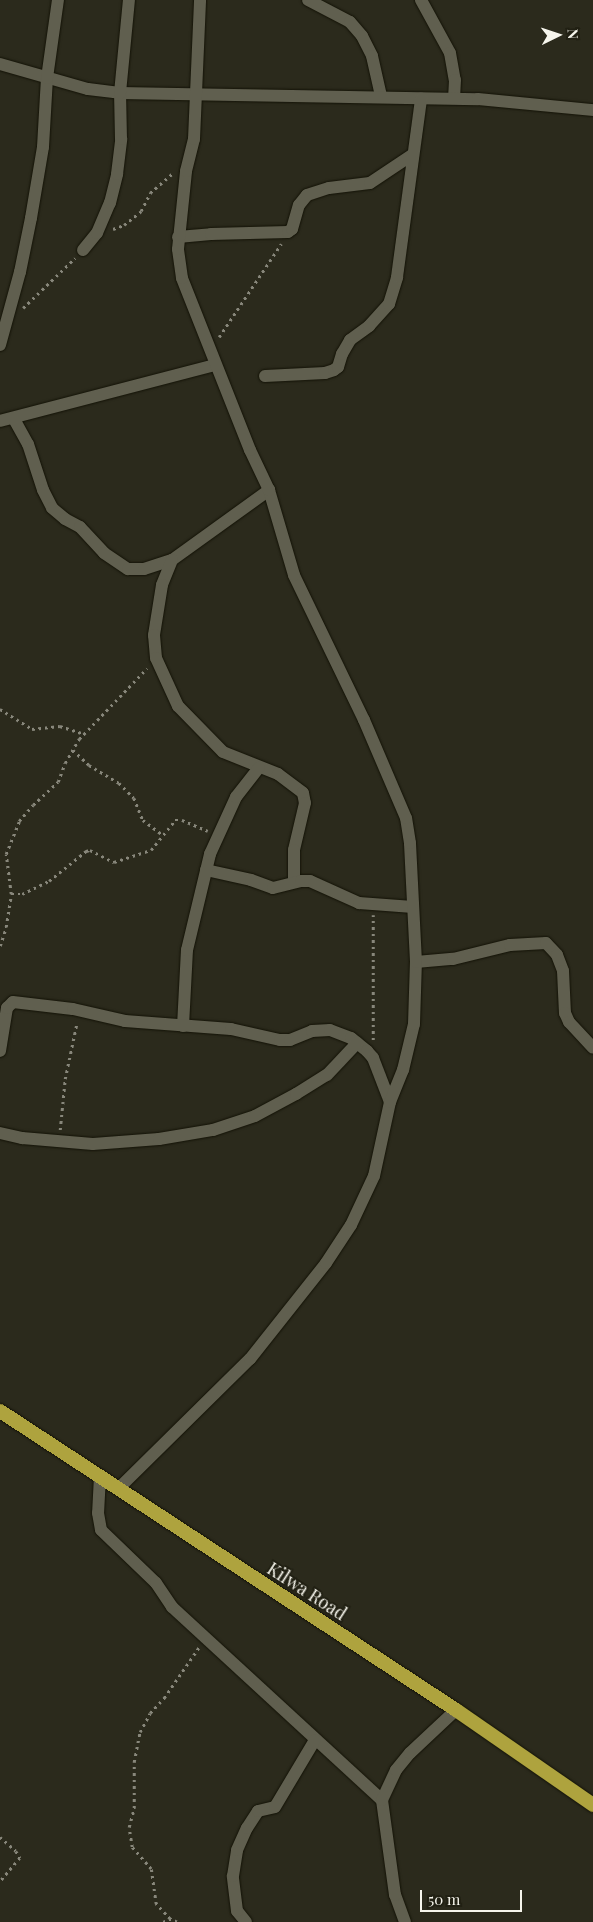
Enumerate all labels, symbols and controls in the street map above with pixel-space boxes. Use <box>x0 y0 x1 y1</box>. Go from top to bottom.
north arrow <box>533 10 583 60</box>
text: N <box>564 28 583 40</box>
street label: Kilwa Road <box>263 1557 351 1625</box>
scale bar <box>423 1880 526 1912</box>
text: 50 m <box>428 1889 460 1909</box>

